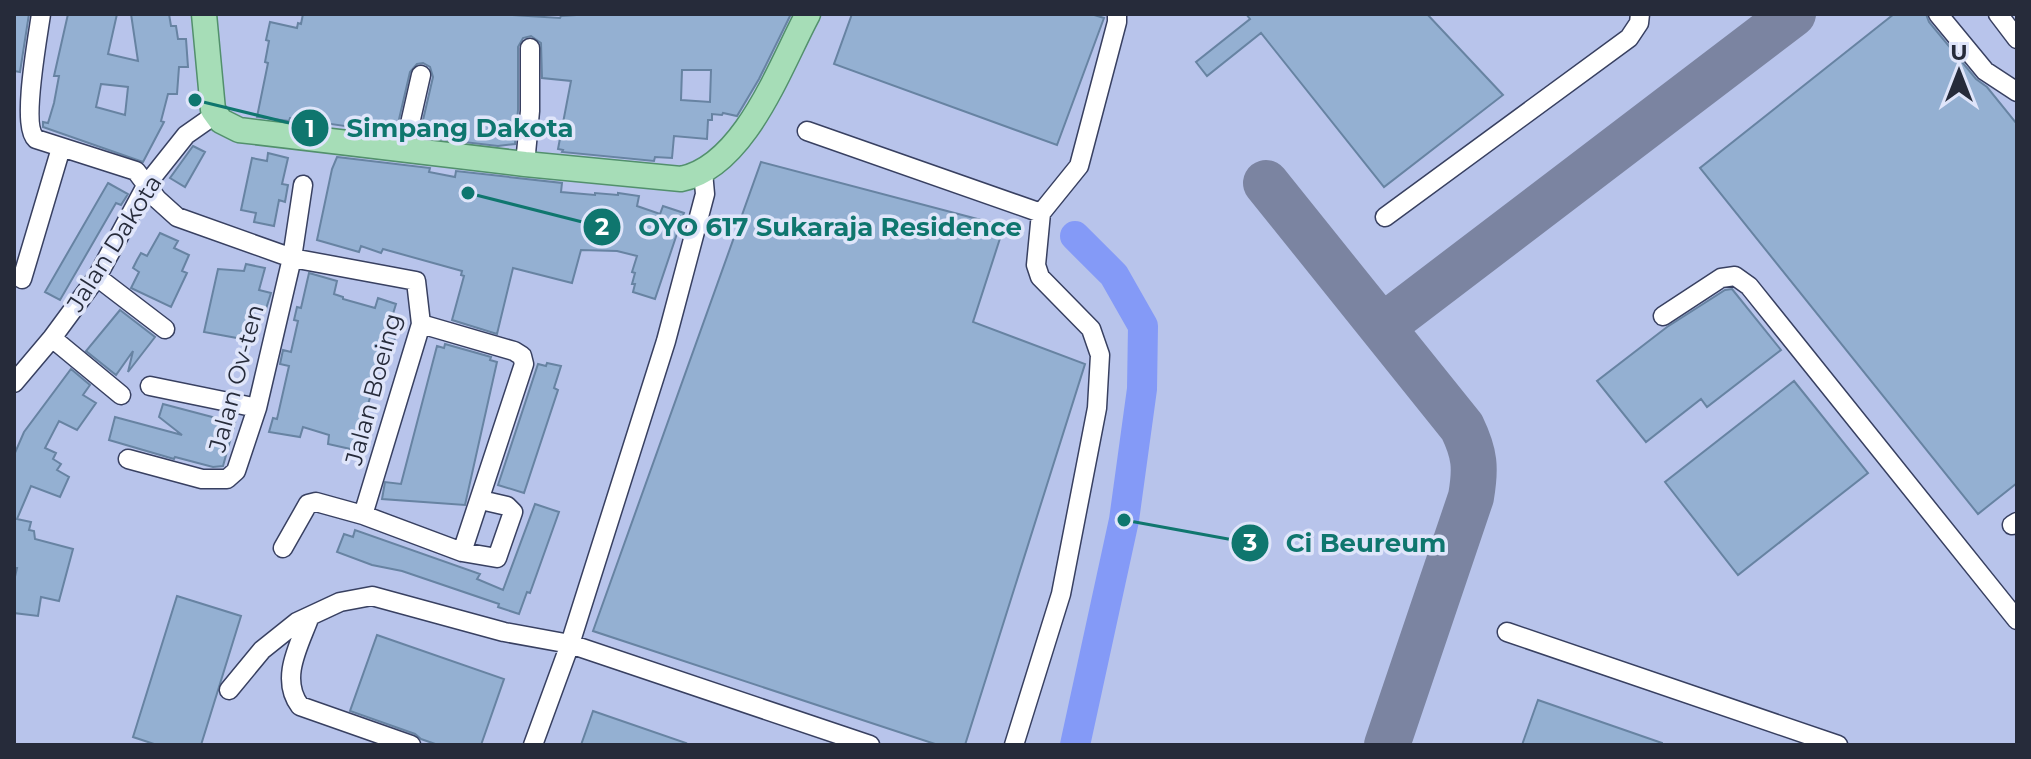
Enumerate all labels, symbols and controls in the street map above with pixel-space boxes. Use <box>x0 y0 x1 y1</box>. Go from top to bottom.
north arrow <box>1919 32 1999 112</box>
text: U <box>1950 39 1968 66</box>
callout: Simpang Dakota <box>290 103 589 153</box>
text: Simpang Dakota <box>347 112 573 144</box>
text: 1 <box>305 114 315 143</box>
street label: Jalan Dakota <box>60 169 168 318</box>
callout: OYO 617 Sukaraja Residence <box>582 202 1037 252</box>
text: OYO 617 Sukaraja Residence <box>638 211 1022 243</box>
text: 2 <box>595 212 609 241</box>
street label: Jalan Ov-ten <box>202 301 270 456</box>
street label: Jalan Boeing <box>339 310 407 469</box>
callout: Ci Beureum <box>1230 518 1462 568</box>
text: Ci Beureum <box>1286 527 1446 559</box>
text: 3 <box>1242 528 1257 557</box>

